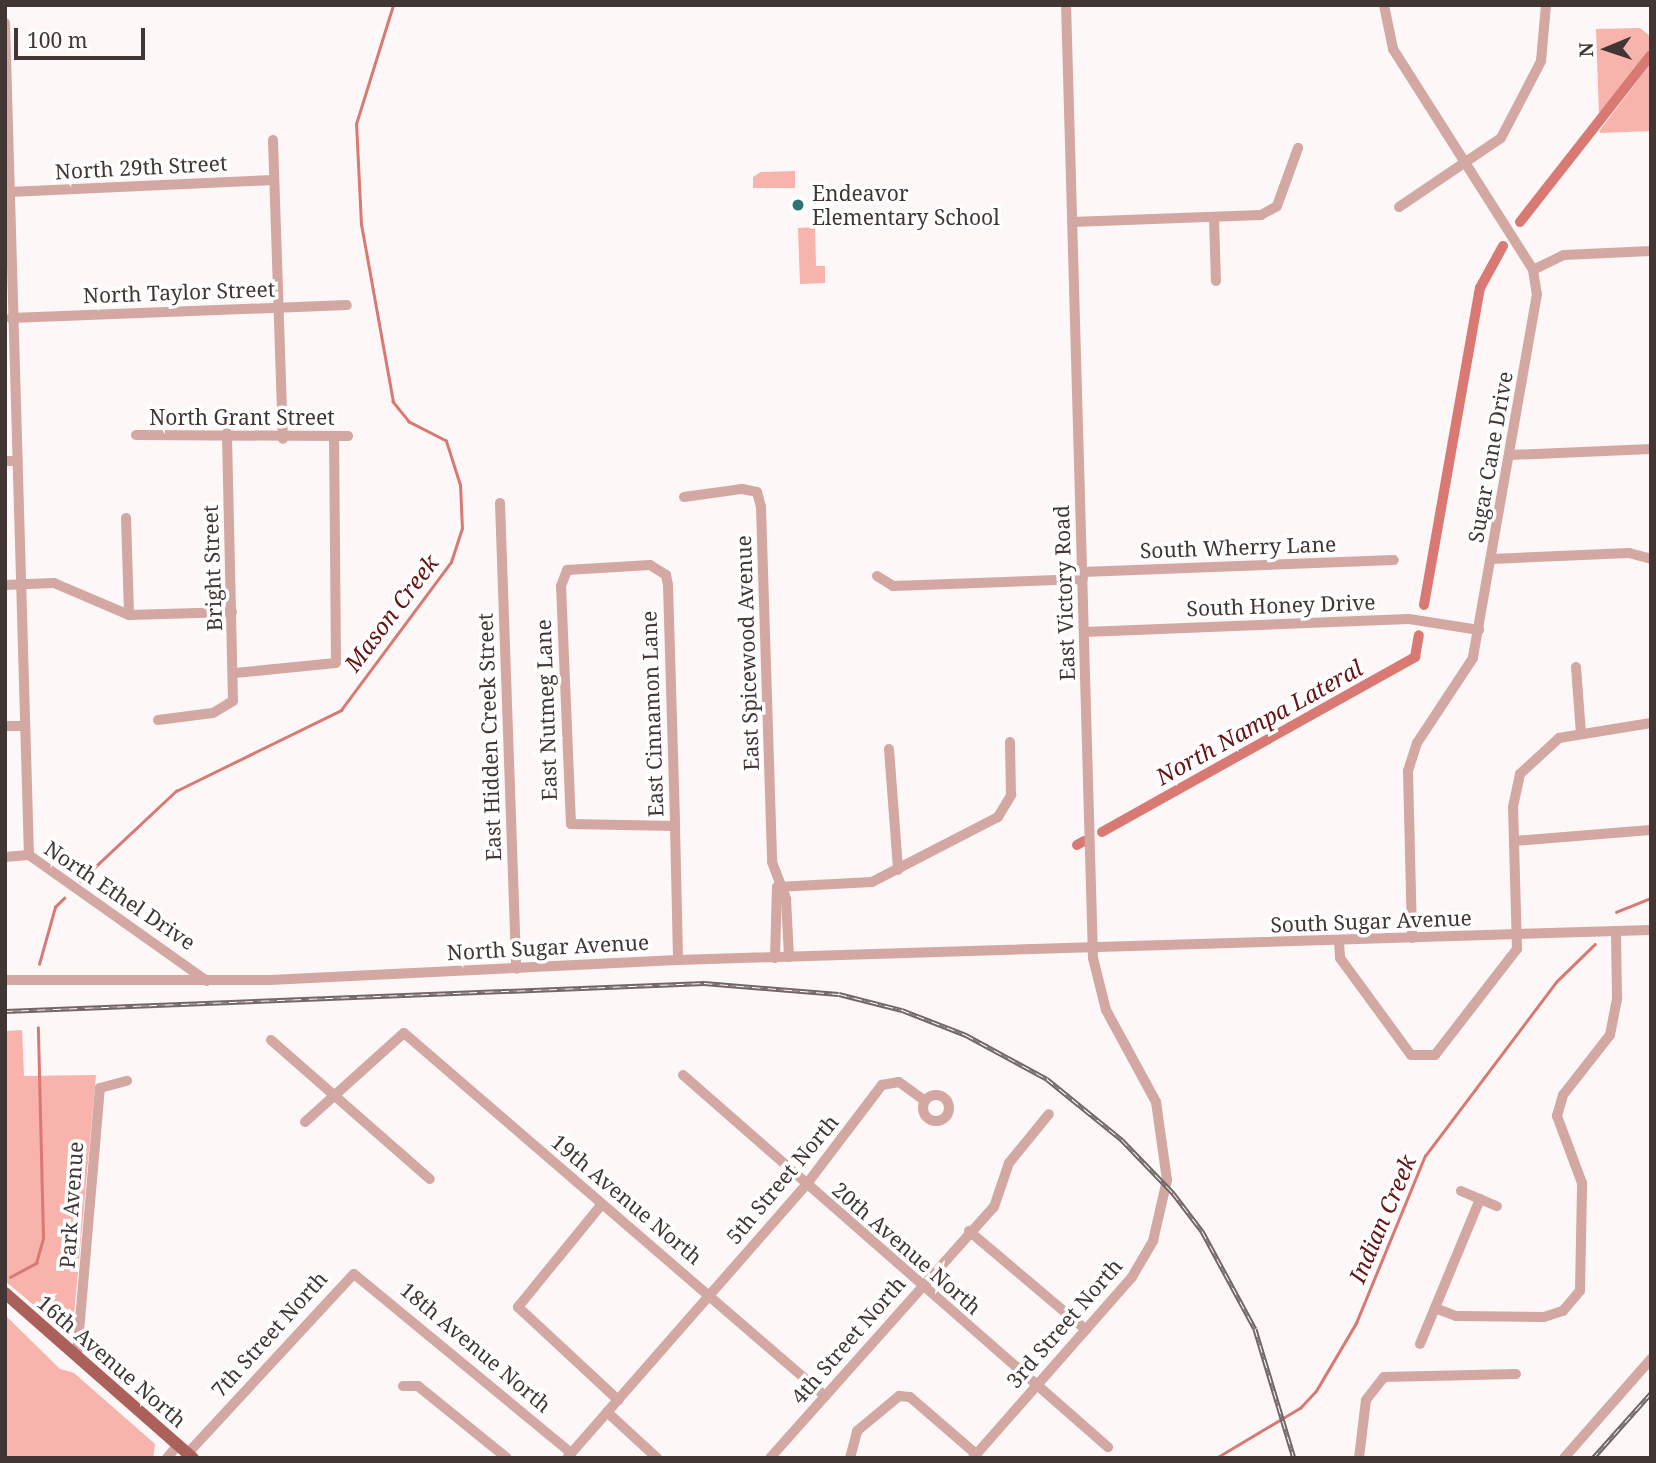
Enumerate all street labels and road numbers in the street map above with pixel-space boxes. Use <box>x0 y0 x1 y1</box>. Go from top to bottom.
street label: North 29th Street <box>54 150 228 184</box>
street label: North Taylor Street <box>82 276 276 308</box>
street label: Sugar Cane Drive <box>1463 369 1517 545</box>
street label: North Grant Street <box>149 404 335 430</box>
street label: Bright Street <box>197 504 227 632</box>
street label: East Victory Road <box>1048 505 1080 681</box>
street label: South Wherry Lane <box>1139 531 1337 563</box>
street label: East Spicewood Avenue <box>730 535 764 771</box>
street label: South Honey Drive <box>1186 589 1376 621</box>
street label: East Cinnamon Lane <box>636 610 668 818</box>
street label: East Hidden Creek Street <box>472 613 506 861</box>
street label: East Nutmeg Lane <box>530 619 562 801</box>
street label: North Ethel Drive <box>40 835 200 955</box>
street label: South Sugar Avenue <box>1270 905 1472 937</box>
street label: North Sugar Avenue <box>446 929 650 965</box>
street label: 5th Street North <box>721 1109 843 1249</box>
street label: 19th Avenue North <box>547 1129 707 1269</box>
street label: Park Avenue <box>54 1141 88 1269</box>
street label: 20th Avenue North <box>827 1177 987 1319</box>
street label: 3rd Street North <box>1001 1253 1127 1393</box>
street label: 7th Street North <box>206 1266 332 1402</box>
street label: 4th Street North <box>786 1271 910 1409</box>
street label: 18th Avenue North <box>396 1277 556 1417</box>
street label: 16th Avenue North <box>32 1290 192 1432</box>

